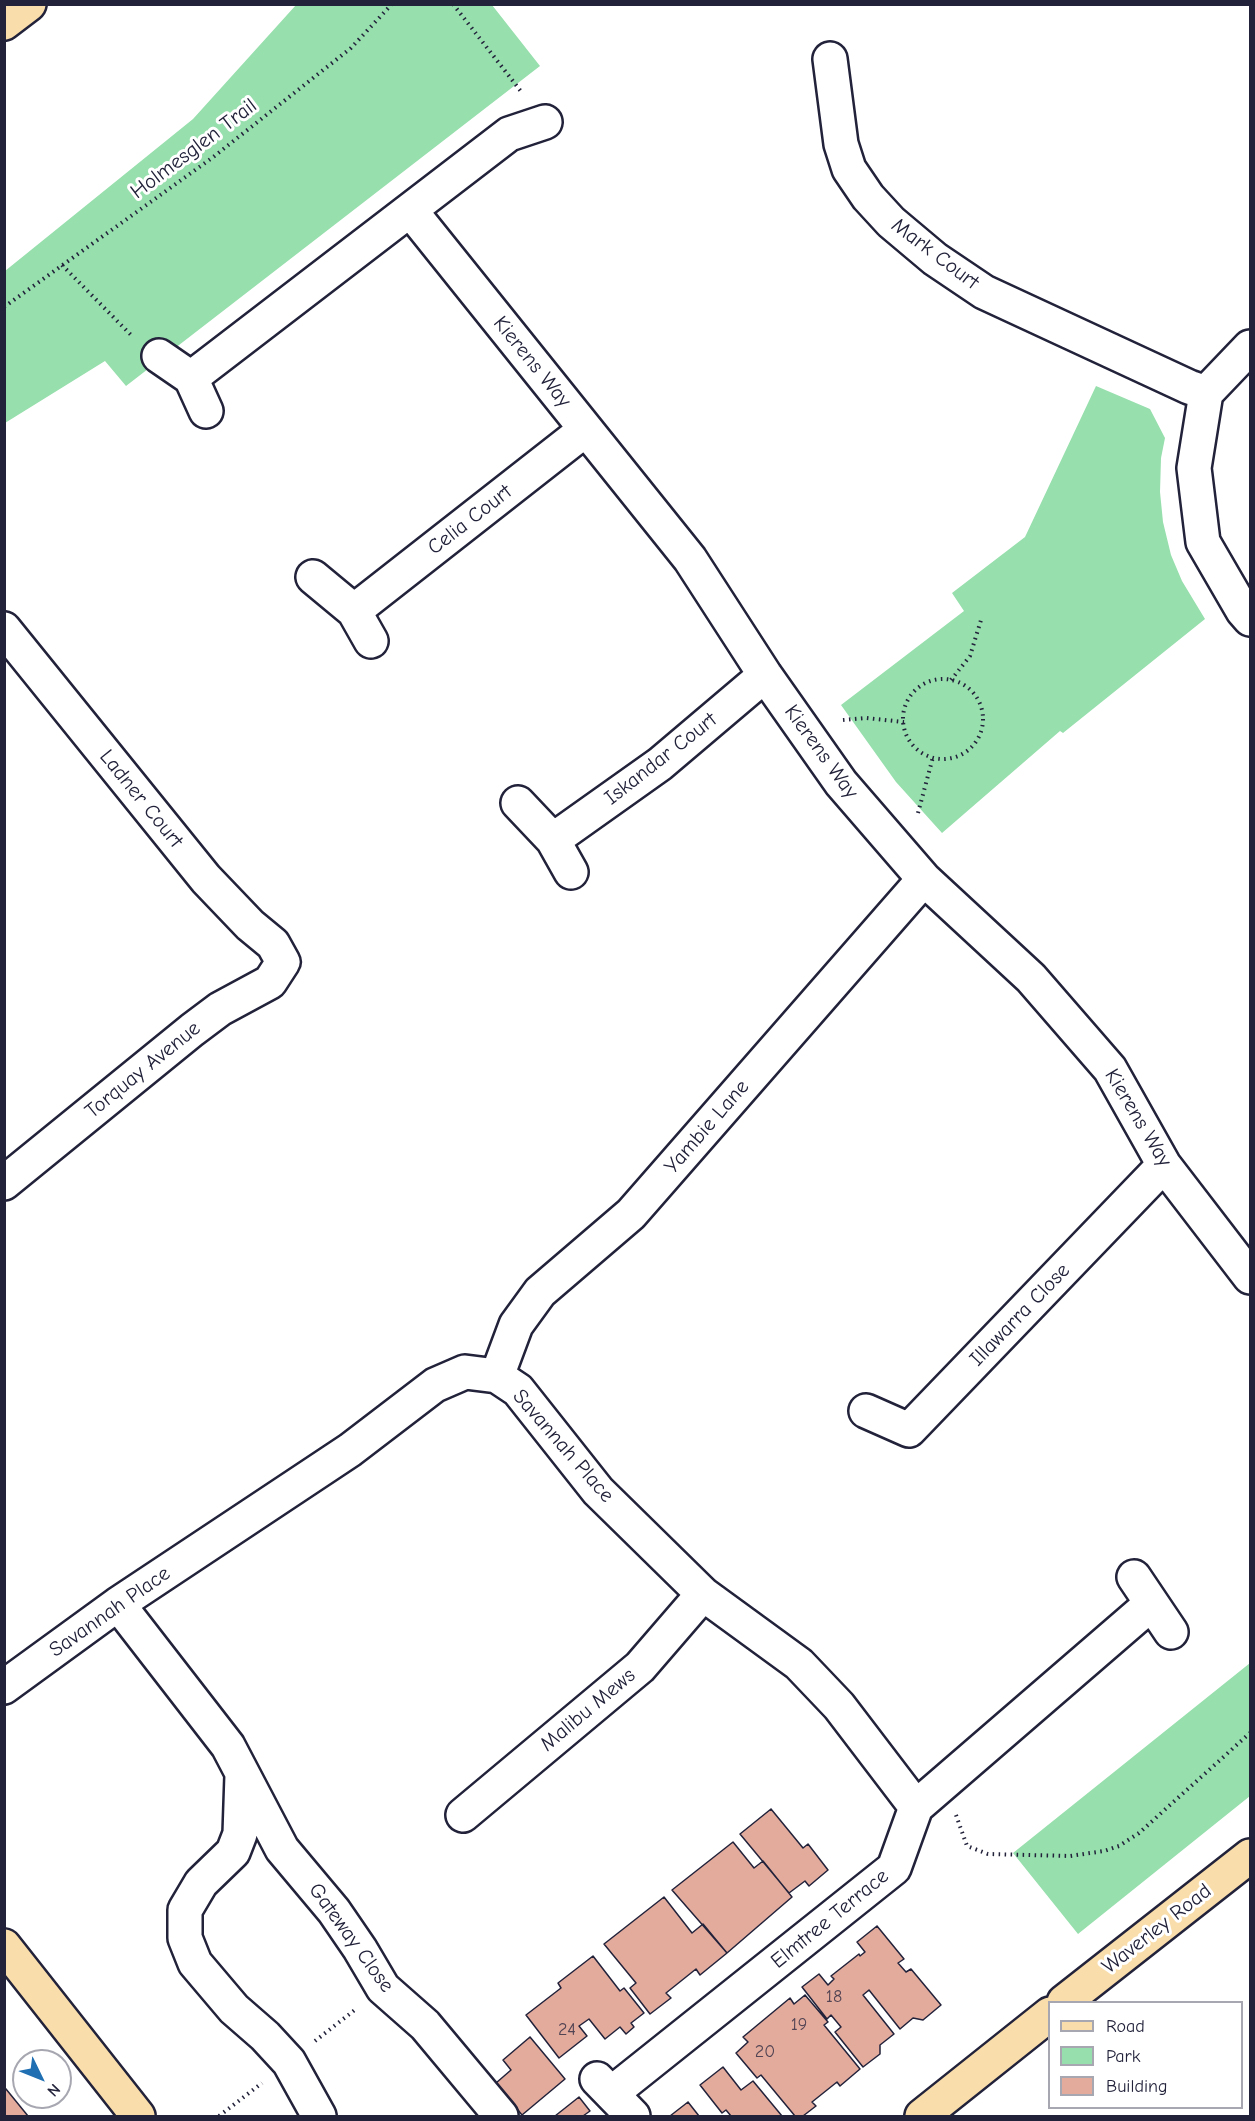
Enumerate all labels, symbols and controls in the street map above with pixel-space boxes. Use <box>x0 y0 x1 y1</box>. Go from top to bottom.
street label: Holmesglen Trail <box>126 93 262 205</box>
street label: Mark Court <box>886 213 984 295</box>
street label: Kierens Way <box>488 311 576 413</box>
street label: Celia Court <box>423 479 517 561</box>
street label: Kierens Way <box>779 700 863 804</box>
street label: Iskandar Court <box>600 707 722 811</box>
street label: Ladner Court <box>94 745 188 853</box>
street label: Torquay Avenue <box>80 1016 206 1124</box>
street label: Kierens Way <box>1099 1064 1177 1172</box>
street label: Yambie Lane <box>659 1075 755 1179</box>
street label: Illawarra Close <box>965 1258 1075 1372</box>
street label: Savannah Place <box>507 1384 619 1508</box>
street label: Savannah Place <box>45 1561 175 1663</box>
street label: Malibu Mews <box>535 1663 641 1757</box>
street label: Elmtree Terrace <box>766 1864 894 1974</box>
street label: Gateway Close <box>303 1878 399 1998</box>
street label: Waverley Road <box>1097 1879 1217 1979</box>
house number: 18 <box>826 1986 842 2008</box>
legend <box>1048 2001 1243 2109</box>
house number: 19 <box>791 2014 807 2036</box>
text: Road <box>1106 2016 1145 2037</box>
house number: 24 <box>558 2019 576 2041</box>
house number: 20 <box>755 2041 775 2063</box>
text: Park <box>1106 2046 1140 2067</box>
north arrow <box>12 2049 72 2109</box>
text: Building <box>1106 2076 1168 2097</box>
text: N <box>44 2080 64 2100</box>

